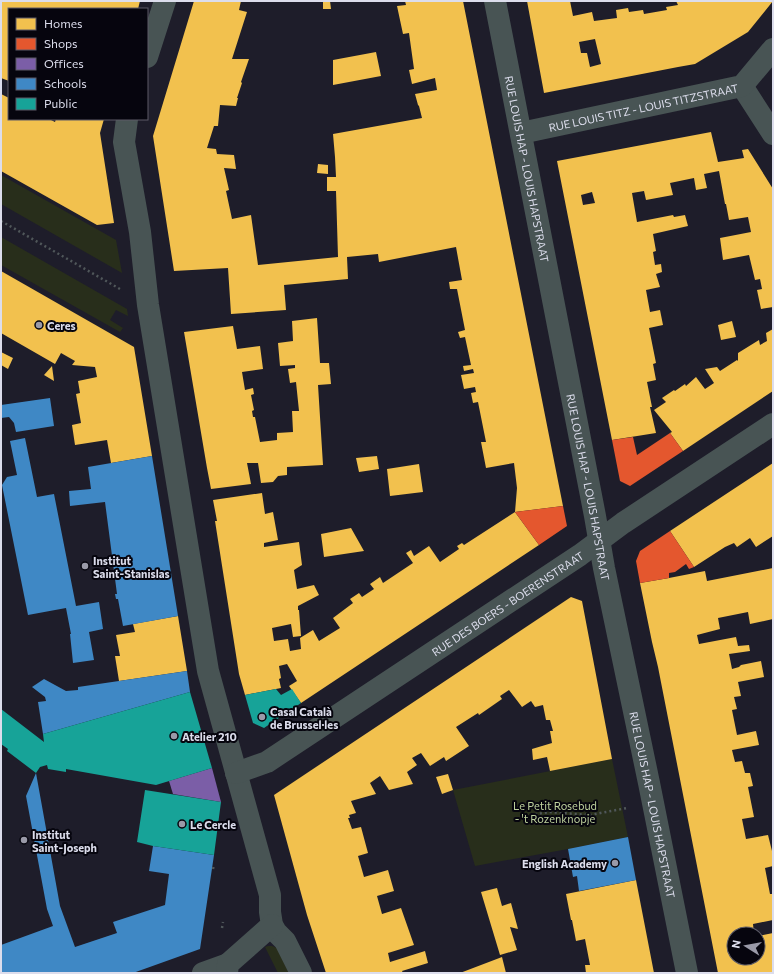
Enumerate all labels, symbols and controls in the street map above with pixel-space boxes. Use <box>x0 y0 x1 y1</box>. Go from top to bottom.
legend <box>8 8 148 120</box>
text: Homes <box>44 16 82 30</box>
text: Shops <box>44 36 78 50</box>
text: Offices <box>44 56 84 70</box>
street label: RUE LOUIS HAP - LOUIS HAPSTRAAT <box>503 74 552 263</box>
text: Schools <box>44 76 87 90</box>
street label: RUE LOUIS TITZ - LOUIS TITZSTRAAT <box>547 81 739 133</box>
text: Public <box>44 96 77 110</box>
place label: Ceres <box>47 319 76 332</box>
marker: Ceres <box>34 320 44 330</box>
street label: RUE LOUIS HAP - LOUIS HAPSTRAAT <box>565 393 613 582</box>
street label: RUE DES BOERS - BOERENSTRAAT <box>429 548 586 658</box>
place label: Institut Saint-Stanislas <box>93 554 170 580</box>
marker: Institut Saint-Stanislas <box>80 561 90 571</box>
place label: Casal Català de Brussel·les <box>270 705 338 731</box>
street label: RUE LOUIS HAP - LOUIS HAPSTRAAT <box>628 710 678 899</box>
marker: Casal Català de Brussel·les <box>257 712 267 722</box>
place label: Atelier 210 <box>182 730 237 743</box>
marker: Atelier 210 <box>169 731 179 741</box>
park label: Le Petit Rosebud - 't Rozenknopje <box>513 799 597 825</box>
place label: Le Cercle <box>190 818 236 831</box>
marker: Le Cercle <box>177 819 187 829</box>
place label: Institut Saint-Joseph <box>32 828 97 855</box>
marker: Institut Saint-Joseph <box>19 835 29 845</box>
place label: English Academy <box>522 857 607 870</box>
marker: English Academy <box>610 858 620 868</box>
north arrow <box>726 926 766 966</box>
text: N <box>729 939 743 949</box>

